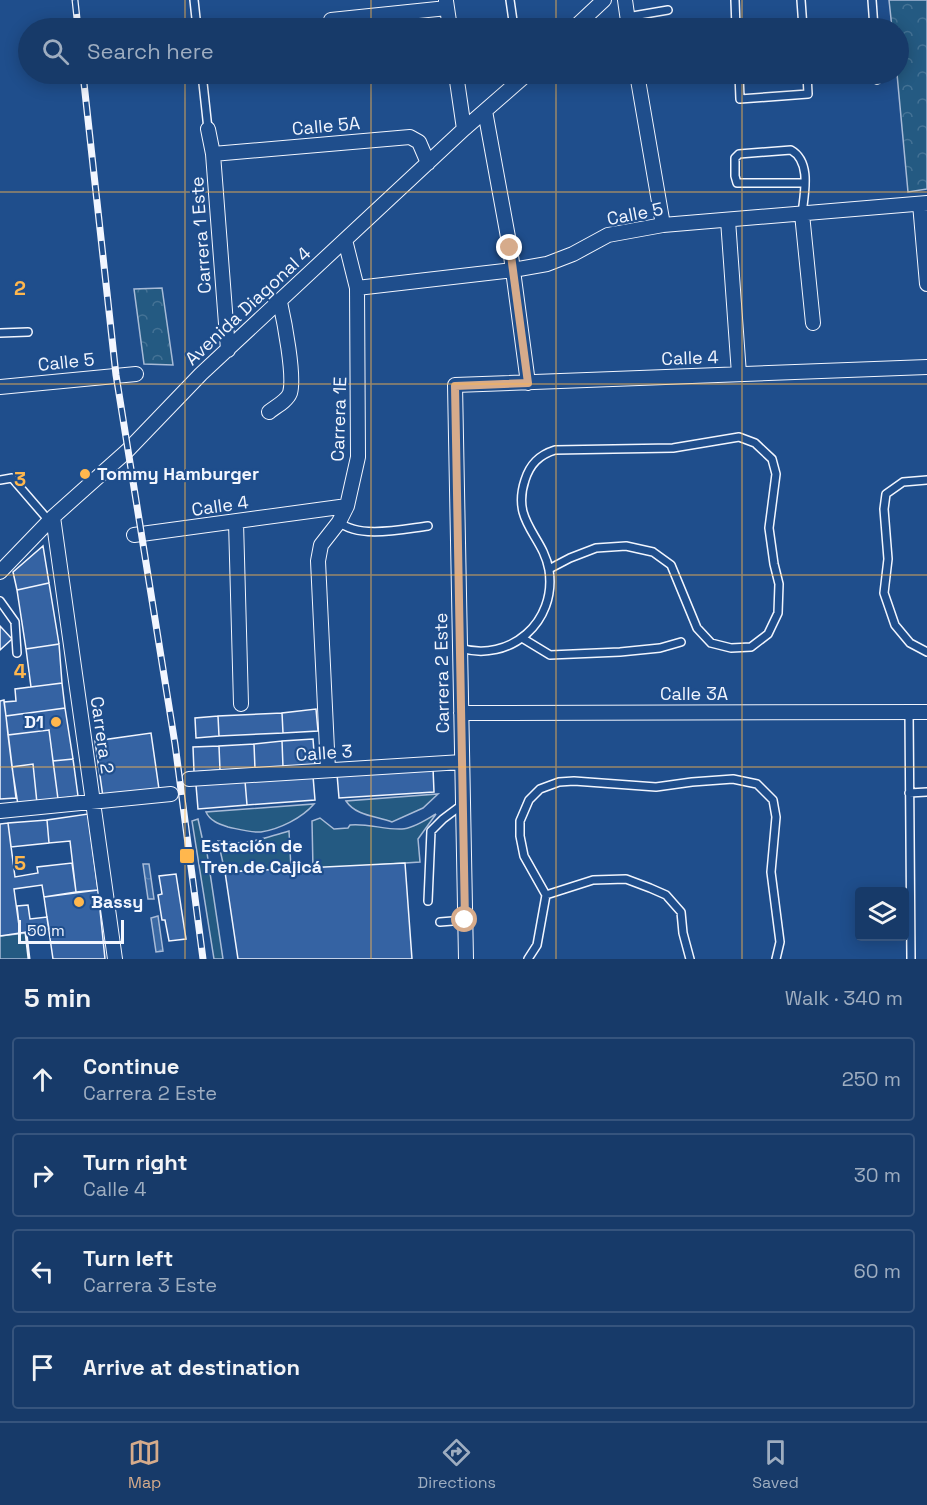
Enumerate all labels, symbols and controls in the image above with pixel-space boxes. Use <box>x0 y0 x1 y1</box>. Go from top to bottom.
search box <box>18 18 909 84</box>
icon: search <box>39 35 72 68</box>
text: Search here <box>87 37 214 65</box>
street label: Calle 5A <box>291 111 361 140</box>
street label: Carrera 1 Este <box>185 176 216 294</box>
street label: Calle 5 <box>605 197 665 230</box>
route end <box>496 234 522 260</box>
street label: Avenida Diagonal 4 <box>180 241 315 370</box>
text: 2 <box>14 275 26 301</box>
street label: Calle 4 <box>661 345 719 370</box>
street label: Calle 5 <box>37 347 95 376</box>
street label: Carrera 1E <box>326 376 351 462</box>
place label: Tommy Hamburger <box>97 462 259 485</box>
text: 3 <box>14 466 26 492</box>
marker: Tommy Hamburger <box>78 467 92 481</box>
street label: Calle 4 <box>190 490 250 521</box>
street label: Carrera 2 Este <box>429 612 454 734</box>
text: 4 <box>14 658 27 684</box>
street label: Calle 3A <box>660 682 728 705</box>
street label: Carrera 2 <box>86 695 119 775</box>
place label: D1 <box>24 710 44 733</box>
marker: D1 <box>49 715 63 729</box>
street label: Calle 3 <box>295 739 353 766</box>
place label: Estación de Tren de Cajicá <box>201 834 323 878</box>
marker: Estación de Tren de Cajicá <box>178 847 196 865</box>
text: 5 <box>14 850 26 876</box>
map controls <box>855 887 909 941</box>
button: layers <box>855 887 909 941</box>
place label: Bassy <box>91 890 143 913</box>
marker: Bassy <box>72 895 86 909</box>
route start <box>451 906 477 932</box>
scale bar <box>18 917 124 944</box>
text: 50 m <box>27 920 65 941</box>
text: 5 min <box>24 981 91 1015</box>
text: Walk · 340 m <box>785 985 903 1011</box>
text: Continue <box>83 1052 179 1080</box>
icon: ahead <box>26 1063 59 1096</box>
text: 250 m <box>842 1066 901 1092</box>
text: Carrera 2 Este <box>83 1080 217 1106</box>
text: Turn right <box>83 1148 188 1176</box>
icon: right <box>26 1159 59 1192</box>
text: 30 m <box>854 1162 901 1188</box>
text: Calle 4 <box>83 1176 147 1202</box>
text: Turn left <box>83 1244 173 1272</box>
icon: left <box>26 1255 59 1288</box>
text: 60 m <box>854 1258 901 1284</box>
text: Carrera 3 Este <box>83 1272 217 1298</box>
icon: arrive <box>26 1351 59 1384</box>
text: Arrive at destination <box>83 1353 300 1381</box>
tab: Map <box>128 1436 161 1493</box>
tab: Directions <box>418 1436 496 1493</box>
tab: Saved <box>752 1436 799 1493</box>

